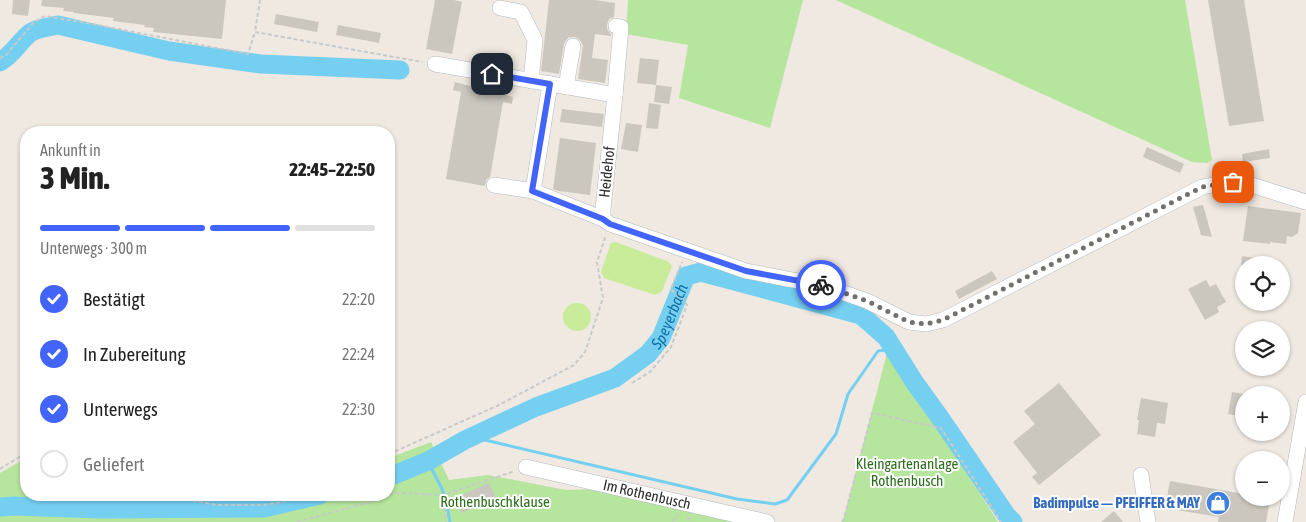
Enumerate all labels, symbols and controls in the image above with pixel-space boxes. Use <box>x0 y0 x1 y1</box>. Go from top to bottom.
pin <box>471 53 513 95</box>
icon: home <box>478 60 506 88</box>
text: Ankunft in <box>40 141 101 159</box>
street label: Heidehof <box>595 146 618 198</box>
text: 22:45–22:50 <box>289 158 375 180</box>
text: 3 Min. <box>40 159 109 196</box>
pin <box>1212 161 1254 203</box>
icon: bag <box>1219 168 1247 196</box>
text: Unterwegs · 300 m <box>40 239 147 257</box>
map controls <box>1235 256 1290 506</box>
button: locate <box>1235 256 1290 311</box>
courier <box>796 260 846 310</box>
icon: bike <box>807 271 835 299</box>
water label: Speyerbach <box>647 281 691 353</box>
icon: check <box>40 285 68 313</box>
text: Bestätigt <box>83 288 145 310</box>
text: 22:20 <box>342 290 375 308</box>
button: layers <box>1235 321 1290 376</box>
icon: check <box>40 340 68 368</box>
text: In Zubereitung <box>83 343 186 365</box>
text: 22:24 <box>342 345 375 363</box>
button: + <box>1235 386 1290 441</box>
icon: check <box>40 395 68 423</box>
text: Unterwegs <box>83 398 158 420</box>
text: 22:30 <box>342 400 375 418</box>
button: − <box>1235 451 1290 506</box>
text: Geliefert <box>83 453 144 475</box>
park label: Kleingartenanlage Rothenbusch <box>856 455 958 489</box>
street label: Im Rothenbusch <box>601 476 693 512</box>
shop icon: Badimpulse — PFEIFFER & MAY <box>1205 490 1231 516</box>
park label: Rothenbuschklause <box>440 493 550 510</box>
place label: Badimpulse — PFEIFFER & MAY <box>1033 494 1200 511</box>

